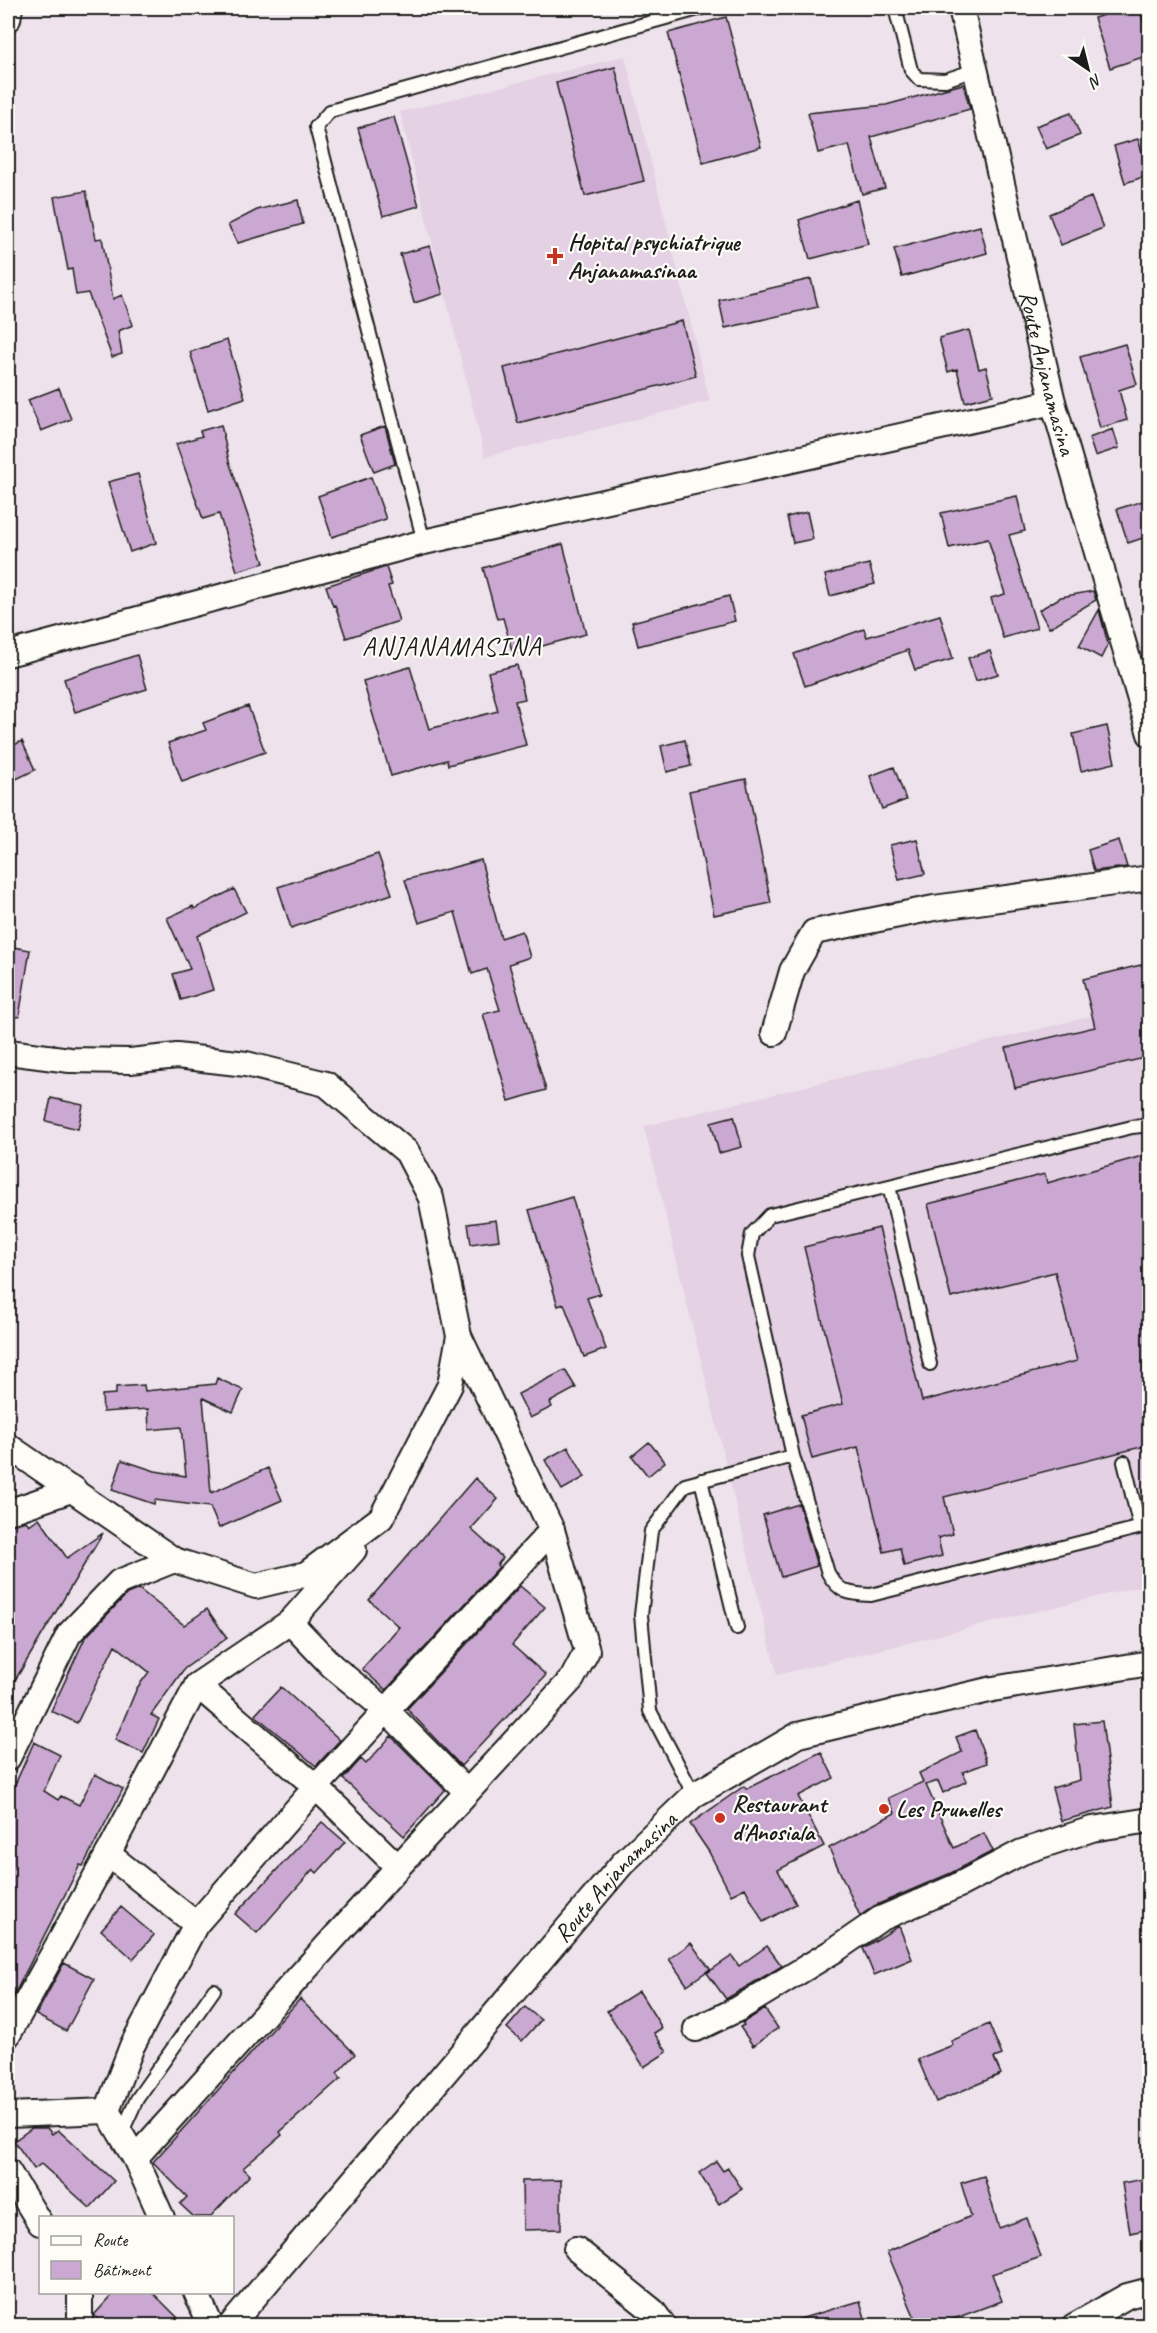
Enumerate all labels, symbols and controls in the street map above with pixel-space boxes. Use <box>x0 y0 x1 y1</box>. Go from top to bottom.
north arrow <box>1058 39 1118 99</box>
text: N <box>1084 69 1106 93</box>
place label: Hopital psychiatrique Anjanamasinaa <box>568 227 742 285</box>
marker: Hopital psychiatrique Anjanamasinaa <box>546 247 564 265</box>
street label: Route Anjanamasina <box>1013 288 1083 460</box>
district label: ANJANAMASINA <box>362 630 542 663</box>
place label: Restaurant d'Anosiala <box>732 1789 829 1847</box>
place label: Les Prunelles <box>896 1794 1003 1824</box>
marker: Les Prunelles <box>877 1802 891 1816</box>
street label: Route Anjanamasina <box>547 1804 684 1948</box>
marker: Restaurant d'Anosiala <box>713 1811 727 1825</box>
legend <box>39 2216 234 2294</box>
text: Route <box>93 2229 128 2251</box>
text: Bâtiment <box>93 2259 153 2281</box>

